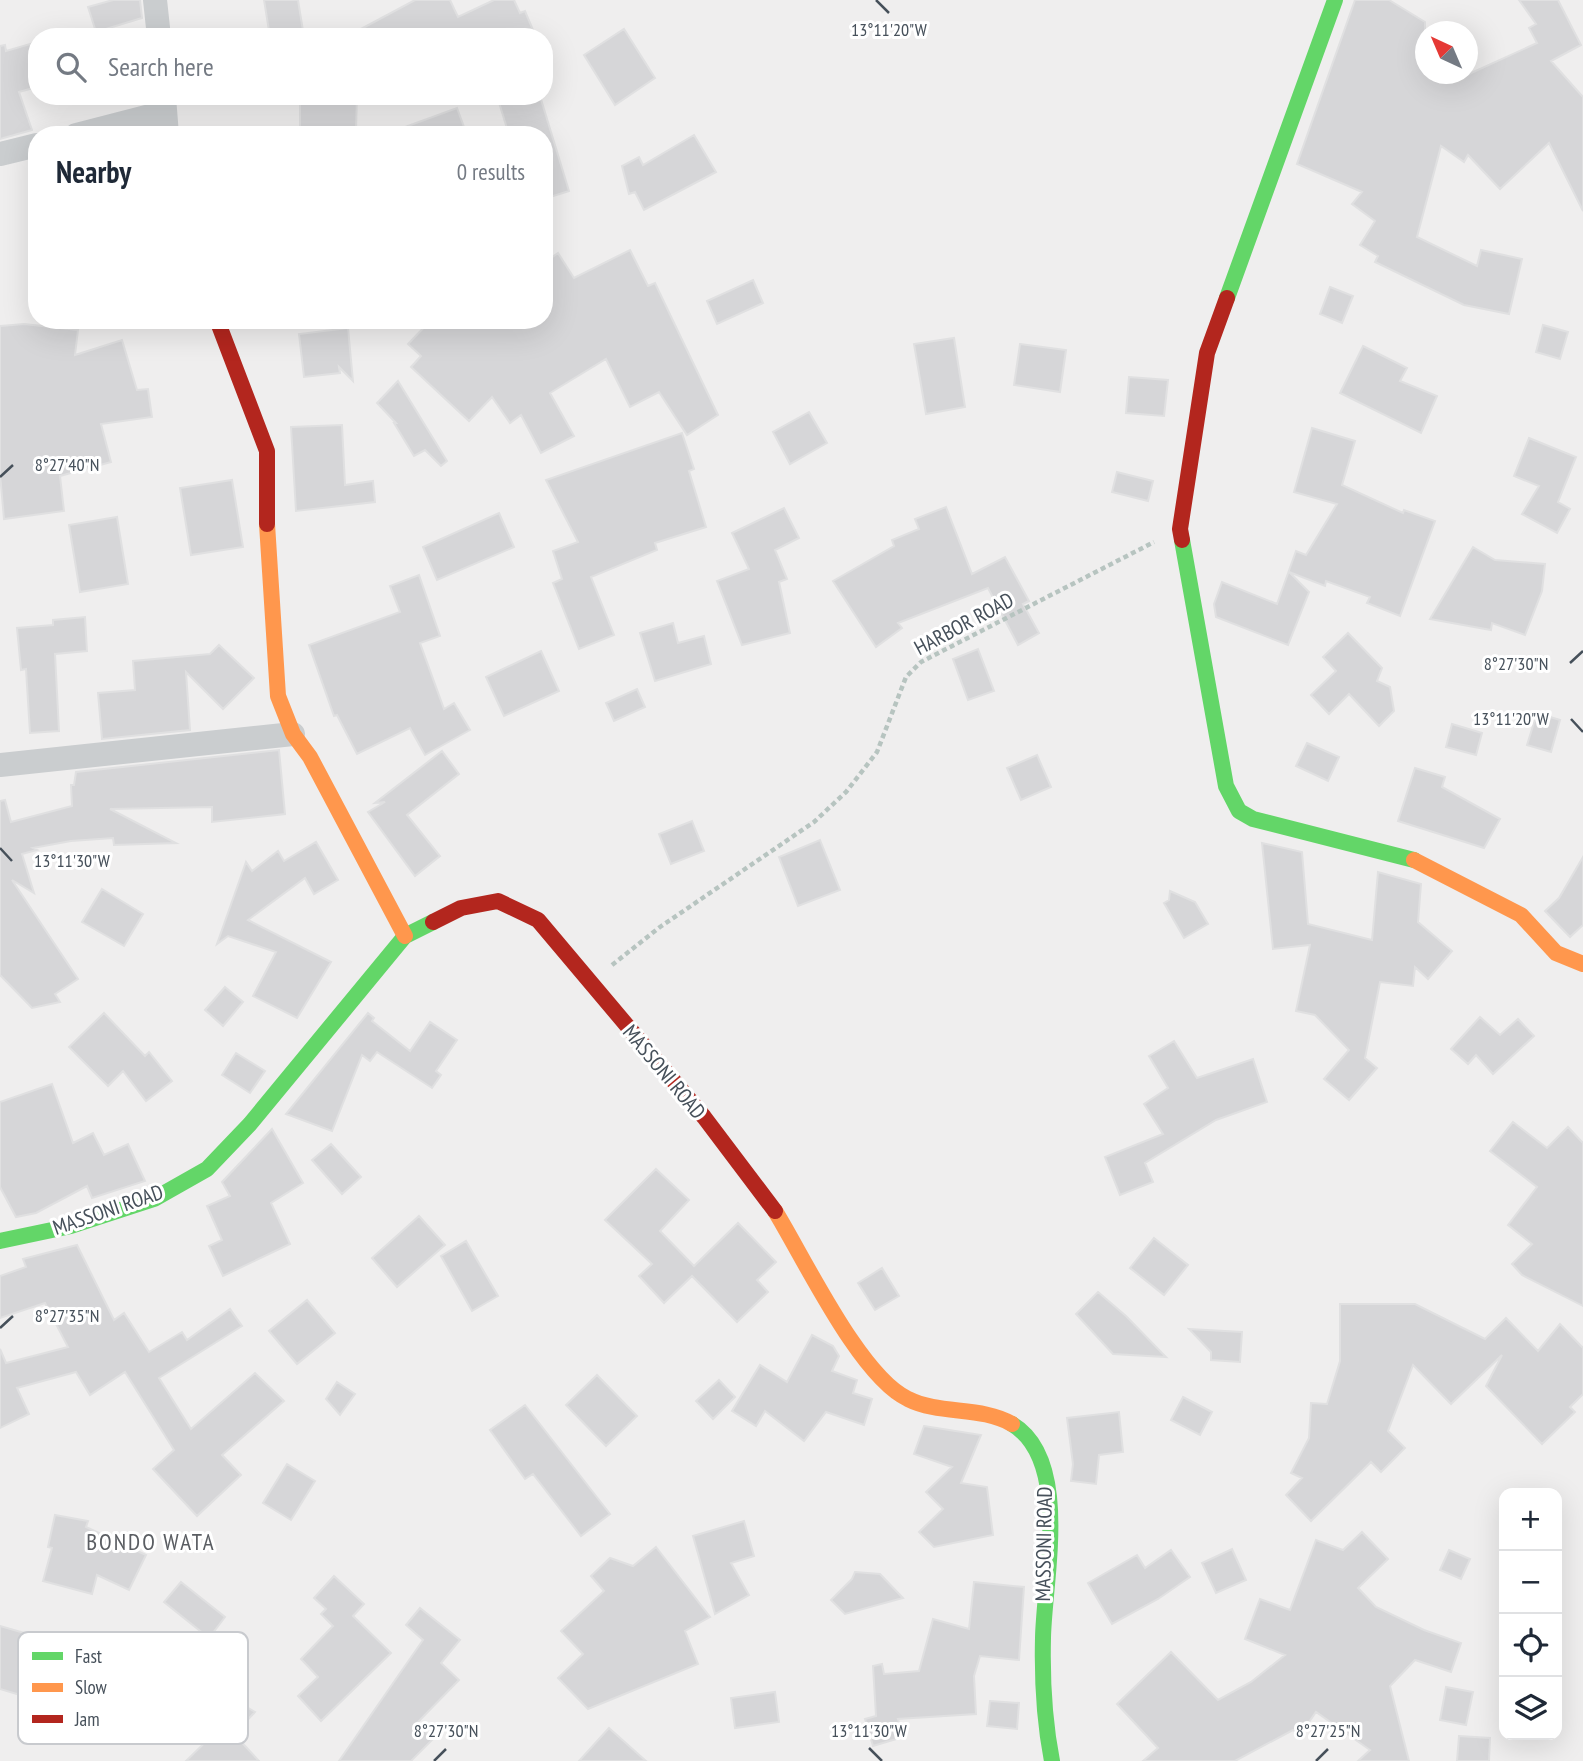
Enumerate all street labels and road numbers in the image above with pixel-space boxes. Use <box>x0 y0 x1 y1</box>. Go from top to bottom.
street label: HARBOR ROAD <box>909 586 1018 661</box>
street label: MASSONI ROAD <box>617 1019 712 1124</box>
street label: MASSONI ROAD <box>49 1178 167 1241</box>
street label: MASSONI ROAD <box>1029 1486 1058 1602</box>

